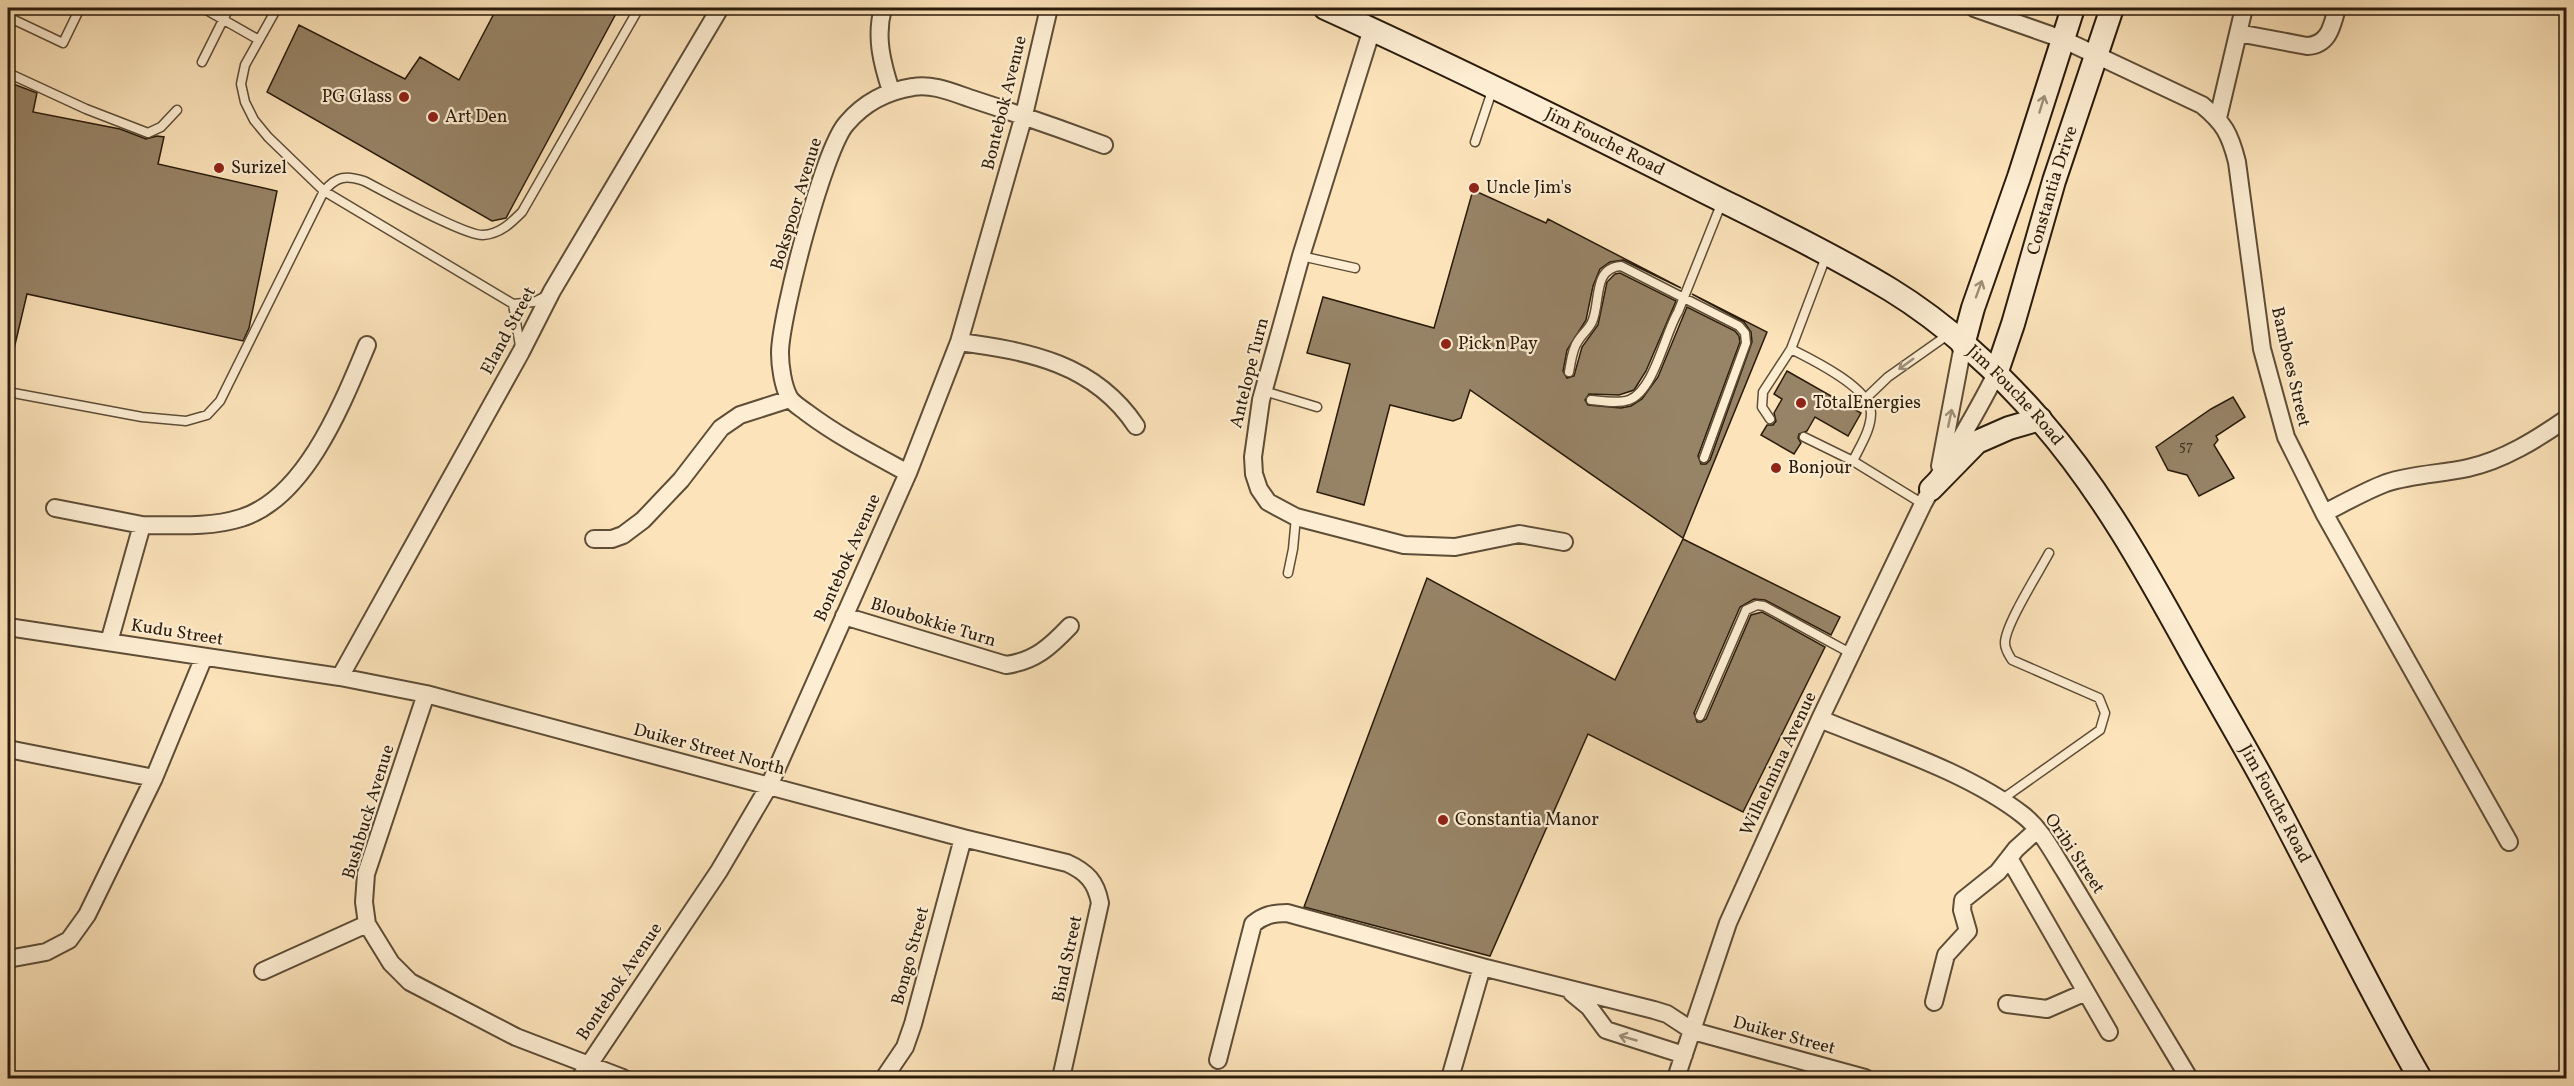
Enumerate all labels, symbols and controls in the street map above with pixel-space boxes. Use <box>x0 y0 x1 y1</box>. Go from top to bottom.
street label: Bontebok Avenue <box>976 33 1034 173</box>
place label: PG Glass <box>322 85 392 110</box>
marker: PG Glass <box>397 90 411 104</box>
one-way arrow <box>2037 95 2048 114</box>
street label: Jim Fouche Road <box>1540 102 1669 182</box>
place label: Art Den <box>445 105 508 130</box>
marker: Art Den <box>426 110 440 124</box>
street label: Constantia Drive <box>2021 122 2084 258</box>
street label: Bokspoor Avenue <box>765 135 829 273</box>
place label: Surizel <box>231 156 287 181</box>
marker: Surizel <box>212 161 226 175</box>
place label: Uncle Jim's <box>1486 176 1572 201</box>
marker: Uncle Jim's <box>1467 181 1481 195</box>
one-way arrow <box>1975 280 1986 299</box>
street label: Eland Street <box>475 282 543 380</box>
street label: Bamboes Street <box>2264 304 2316 430</box>
street label: Antelope Turn <box>1224 315 1276 431</box>
place label: Pick n Pay <box>1458 332 1538 357</box>
marker: Pick n Pay <box>1439 337 1453 351</box>
street label: Jim Fouche Road <box>1961 339 2069 451</box>
one-way arrow <box>1899 357 1915 370</box>
place label: TotalEnergies <box>1813 391 1921 416</box>
marker: TotalEnergies <box>1794 396 1808 410</box>
one-way arrow <box>1945 409 1956 429</box>
house number: 57 <box>2179 436 2193 457</box>
place label: Bonjour <box>1788 456 1852 481</box>
marker: Bonjour <box>1769 461 1783 475</box>
street label: Bontebok Avenue <box>809 490 887 626</box>
street label: Bloubokkie Turn <box>867 592 999 654</box>
street label: Kudu Street <box>129 613 225 653</box>
street label: Wilhelmina Avenue <box>1735 688 1823 840</box>
street label: Duiker Street North <box>630 718 788 782</box>
street label: Jim Fouche Road <box>2233 740 2317 867</box>
street label: Bushbuck Avenue <box>337 742 401 882</box>
place label: Constantia Manor <box>1455 808 1599 833</box>
street label: Oribi Street <box>2038 809 2110 899</box>
marker: Constantia Manor <box>1436 813 1450 827</box>
street label: Bongo Street <box>886 904 936 1008</box>
street label: Bind Street <box>1047 913 1089 1005</box>
street label: Bontebok Avenue <box>571 918 669 1046</box>
street label: Duiker Street <box>1730 1010 1838 1062</box>
one-way arrow <box>1619 1032 1638 1043</box>

